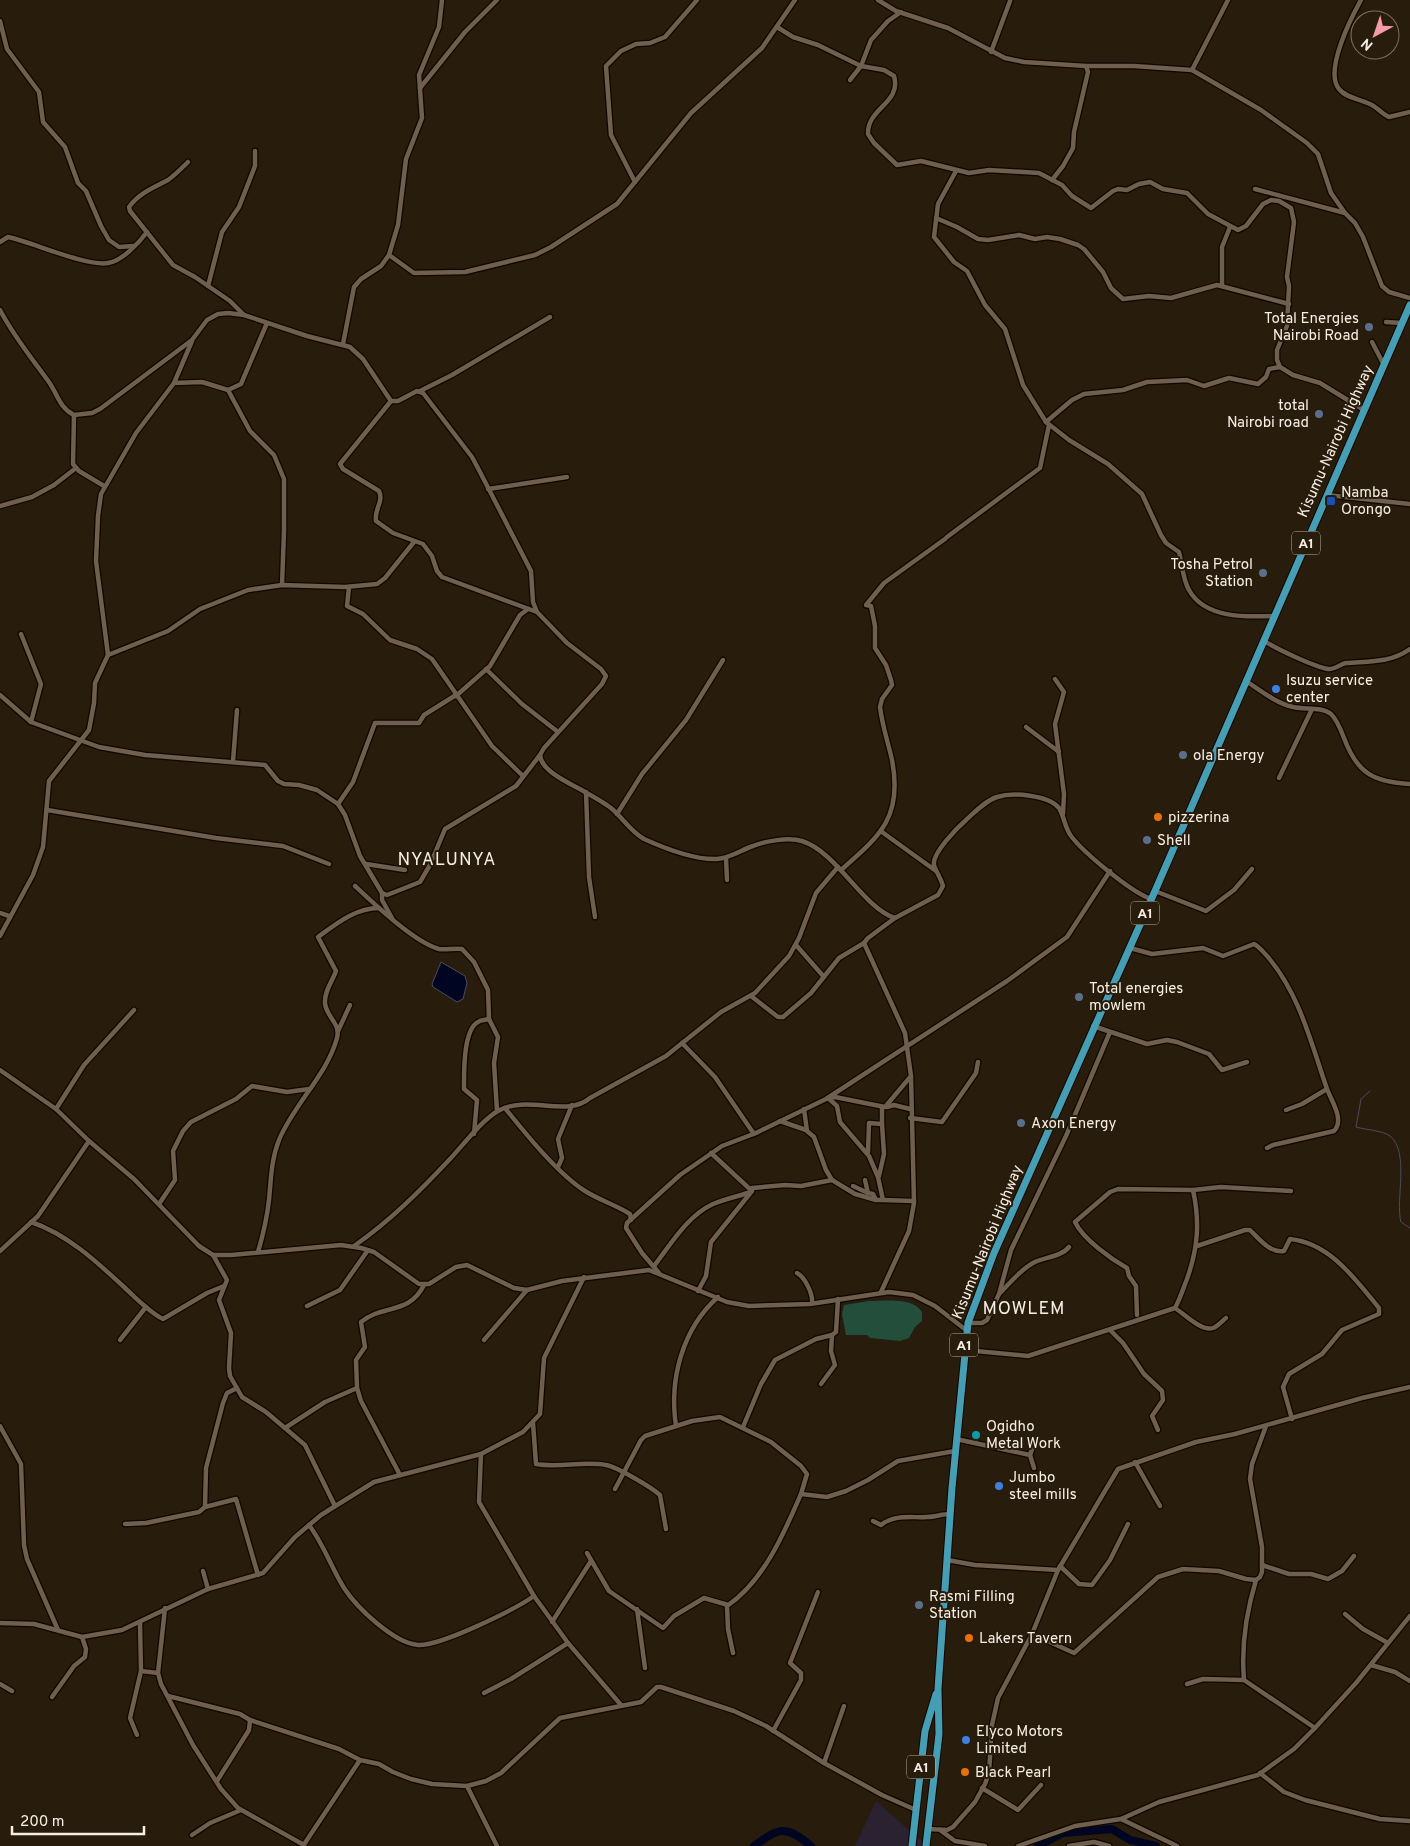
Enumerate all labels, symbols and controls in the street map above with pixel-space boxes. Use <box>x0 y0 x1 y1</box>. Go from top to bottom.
north arrow <box>1350 10 1400 60</box>
text: N <box>1358 34 1377 54</box>
place label: Total Energies Nairobi Road <box>1264 310 1359 346</box>
marker: Total Energies Nairobi Road <box>1363 321 1375 333</box>
street label: Kisumu-Nairobi Highway <box>1294 362 1379 521</box>
place label: total Nairobi road <box>1227 397 1309 433</box>
marker: total Nairobi road <box>1313 408 1325 420</box>
place label: Namba Orongo <box>1341 484 1391 520</box>
marker: Namba Orongo <box>1325 495 1337 507</box>
road number: A1 <box>1292 532 1320 554</box>
place label: Tosha Petrol Station <box>1170 556 1253 592</box>
marker: Tosha Petrol Station <box>1257 567 1269 579</box>
place label: Isuzu service center <box>1286 672 1373 708</box>
marker: Isuzu service center <box>1270 683 1282 695</box>
place label: ola Energy <box>1193 747 1265 766</box>
marker: ola Energy <box>1177 749 1189 761</box>
place label: pizzerina <box>1168 809 1230 828</box>
marker: pizzerina <box>1152 811 1164 823</box>
place label: Shell <box>1157 832 1191 851</box>
marker: Shell <box>1141 834 1153 846</box>
district label: NYALUNYA <box>398 849 496 872</box>
road number: A1 <box>1131 901 1159 924</box>
place label: Total energies mowlem <box>1089 980 1183 1016</box>
marker: Total energies mowlem <box>1073 991 1085 1003</box>
place label: Axon Energy <box>1031 1115 1117 1134</box>
marker: Axon Energy <box>1015 1117 1027 1129</box>
street label: Kisumu-Nairobi Highway <box>949 1162 1028 1323</box>
district label: MOWLEM <box>982 1298 1066 1321</box>
road number: A1 <box>950 1334 978 1356</box>
place label: Ogidho Metal Work <box>986 1418 1061 1454</box>
marker: Ogidho Metal Work <box>970 1429 982 1441</box>
place label: Jumbo steel mills <box>1009 1469 1077 1505</box>
marker: Jumbo steel mills <box>993 1480 1005 1492</box>
place label: Rasmi Filling Station <box>929 1588 1015 1624</box>
marker: Rasmi Filling Station <box>913 1599 925 1611</box>
place label: Lakers Tavern <box>979 1630 1072 1649</box>
marker: Lakers Tavern <box>963 1632 975 1644</box>
place label: Elyco Motors Limited <box>976 1723 1063 1759</box>
marker: Elyco Motors Limited <box>960 1734 972 1746</box>
road number: A1 <box>907 1755 935 1778</box>
place label: Black Pearl <box>975 1764 1051 1783</box>
marker: Black Pearl <box>959 1766 971 1778</box>
scale bar <box>12 1804 145 1836</box>
text: 200 m <box>20 1813 65 1832</box>

